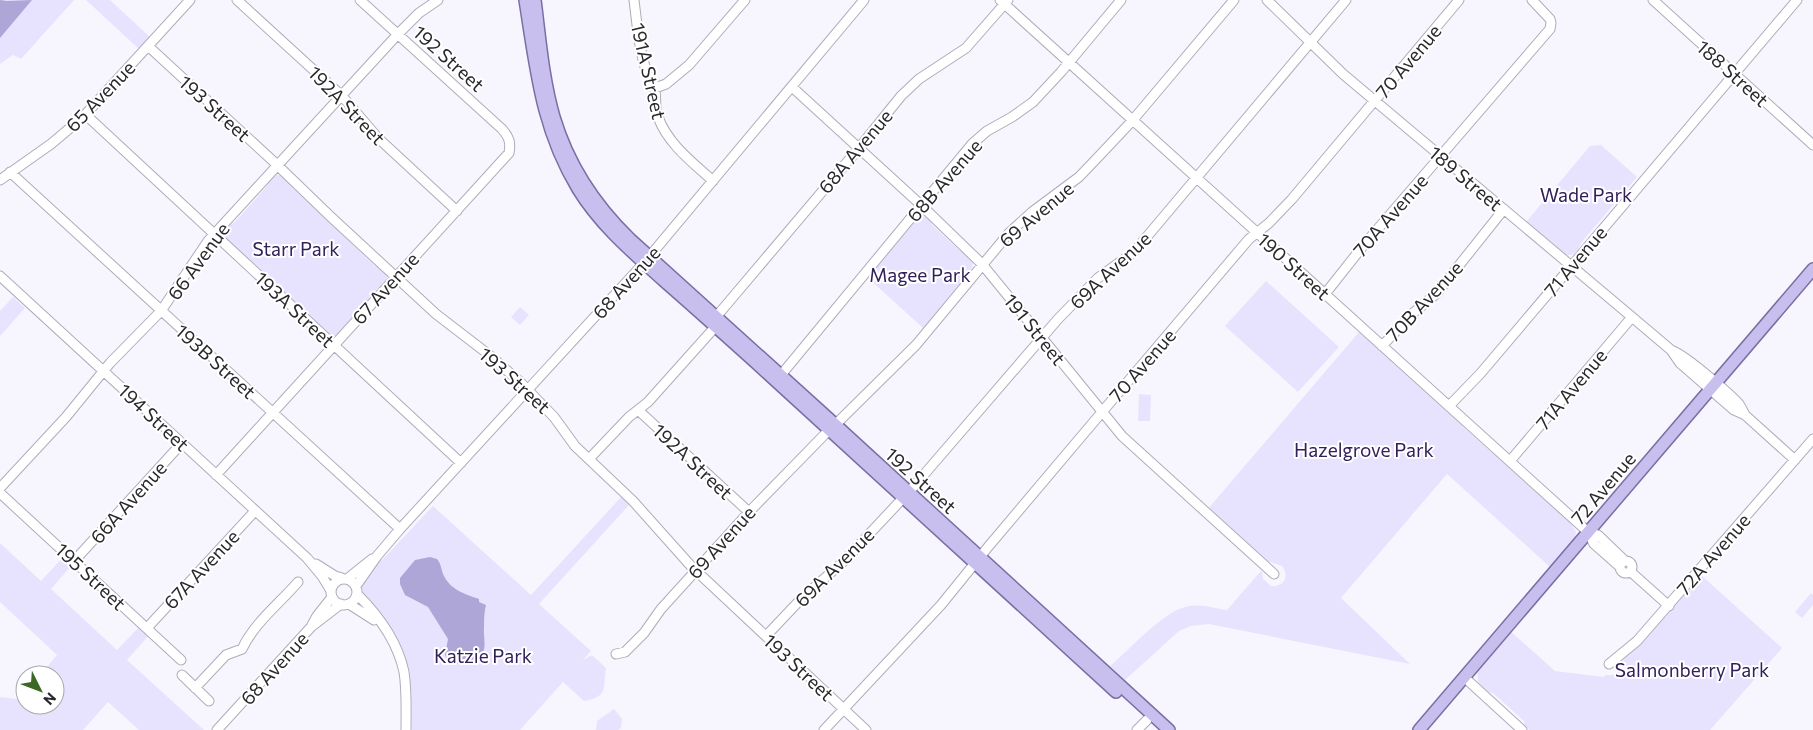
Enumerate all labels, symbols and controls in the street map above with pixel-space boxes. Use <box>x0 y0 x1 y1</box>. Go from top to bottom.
street label: 70 Avenue <box>1370 19 1446 103</box>
street label: 192 Street <box>409 20 489 96</box>
street label: 191A Street <box>627 21 671 122</box>
street label: 188 Street <box>1692 35 1774 111</box>
street label: 65 Avenue <box>61 56 139 136</box>
street label: 192A Street <box>304 61 390 149</box>
street label: 193 Street <box>175 70 255 146</box>
street label: 68A Avenue <box>813 104 897 198</box>
street label: 68B Avenue <box>902 134 986 226</box>
street label: 189 Street <box>1425 141 1507 215</box>
street label: 70A Avenue <box>1348 169 1432 261</box>
street label: 69 Avenue <box>994 176 1078 252</box>
park label: Wade Park <box>1540 183 1632 206</box>
street label: 66 Avenue <box>162 218 234 304</box>
street label: 71 Avenue <box>1539 221 1611 301</box>
street label: 69A Avenue <box>1065 227 1155 313</box>
street label: 190 Street <box>1253 228 1335 305</box>
park label: Starr Park <box>252 237 340 260</box>
street label: 68 Avenue <box>587 241 665 323</box>
street label: 67 Avenue <box>347 247 423 329</box>
street label: 70B Avenue <box>1381 256 1467 346</box>
park label: Magee Park <box>869 263 971 286</box>
street label: 193A Street <box>250 266 340 352</box>
street label: 191 Street <box>999 289 1071 369</box>
street label: 193B Street <box>171 319 261 403</box>
street label: 70 Avenue <box>1104 324 1180 406</box>
street label: 193 Street <box>475 342 555 418</box>
street label: 71A Avenue <box>1531 344 1611 434</box>
street label: 194 Street <box>114 378 194 456</box>
street label: 192A Street <box>648 418 738 504</box>
park label: Hazelgrove Park <box>1294 438 1434 461</box>
street label: 192 Street <box>881 442 961 518</box>
street label: 72 Avenue <box>1566 447 1640 529</box>
street label: 66A Avenue <box>85 456 171 548</box>
street label: 69 Avenue <box>682 501 760 583</box>
street label: 72A Avenue <box>1671 508 1755 600</box>
street label: 69A Avenue <box>790 523 878 611</box>
street label: 67A Avenue <box>159 525 243 613</box>
street label: 195 Street <box>51 538 131 615</box>
street label: 68 Avenue <box>235 627 313 709</box>
street label: 193 Street <box>759 629 839 705</box>
park label: Katzie Park <box>434 644 532 667</box>
park label: Salmonberry Park <box>1615 658 1769 681</box>
north arrow <box>15 665 65 715</box>
text: N <box>40 689 60 709</box>

